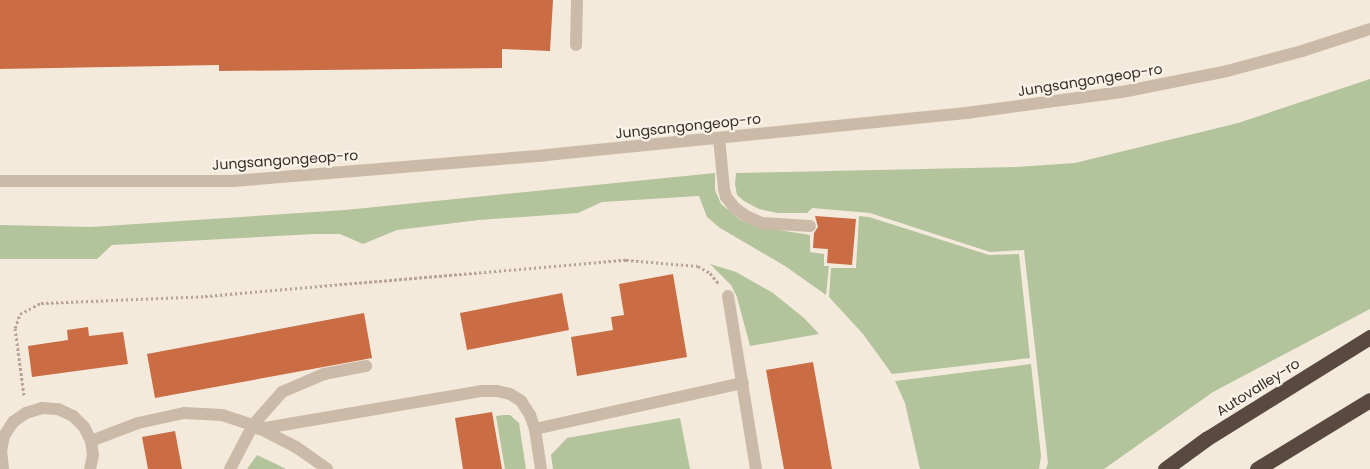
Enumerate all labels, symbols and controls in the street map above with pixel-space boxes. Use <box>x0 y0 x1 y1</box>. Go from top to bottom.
street label: Jungsangongeop-ro <box>1016 60 1164 100</box>
street label: Jungsangongeop-ro <box>614 110 762 142</box>
street label: Jungsangongeop-ro <box>211 147 359 173</box>
street label: Autovalley-ro <box>1213 355 1303 419</box>

